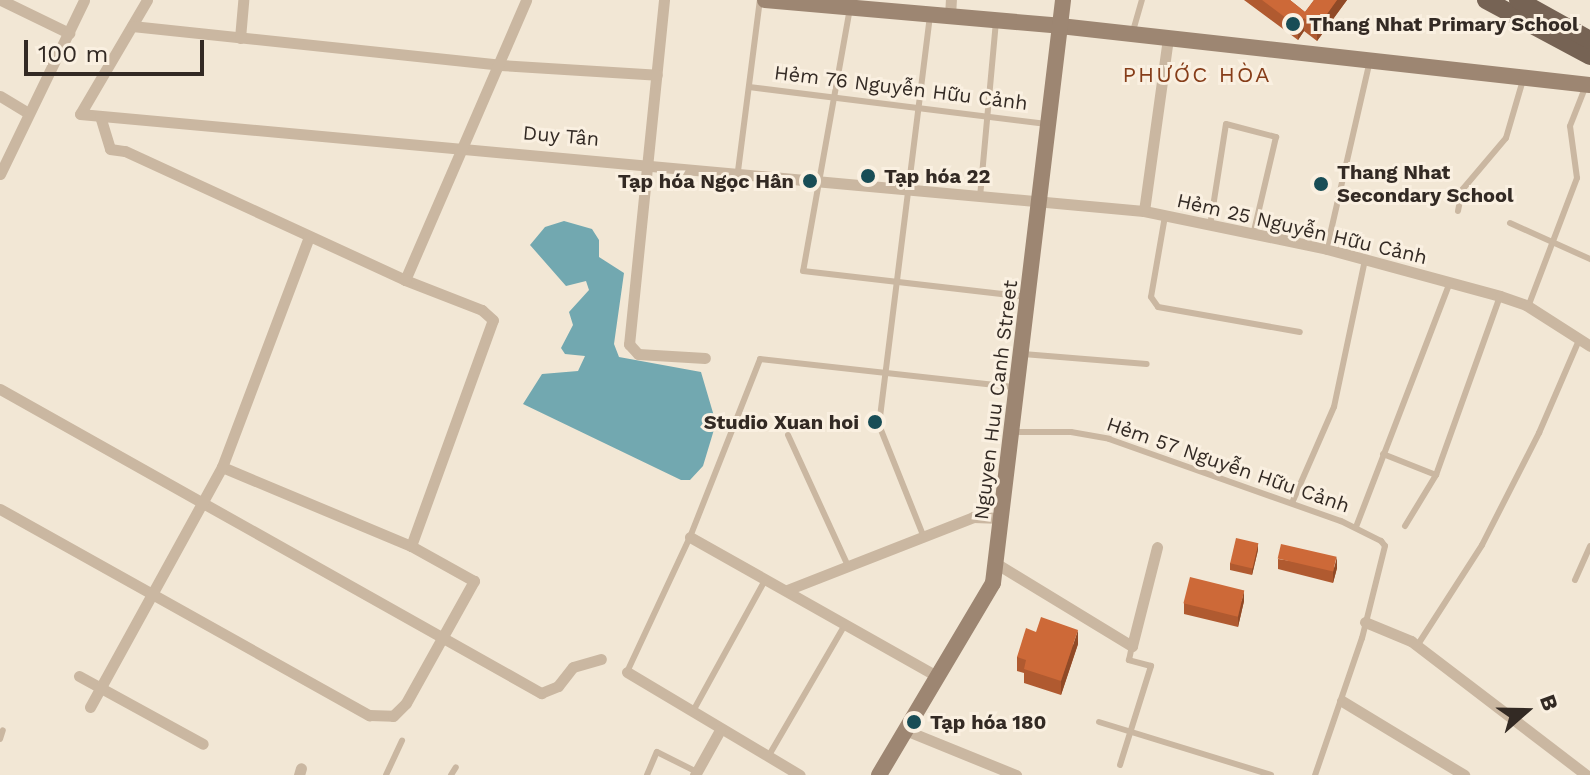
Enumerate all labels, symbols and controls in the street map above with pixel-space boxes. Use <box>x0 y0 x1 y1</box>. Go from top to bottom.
place label: Thang Nhat Primary School <box>1309 12 1579 36</box>
marker: Thang Nhat Primary School <box>1284 15 1302 33</box>
scale bar <box>28 24 208 74</box>
text: 100 m <box>38 40 108 68</box>
street label: Hẻm 76 Nguyễn Hữu Cảnh <box>772 60 1030 116</box>
district label: PHƯỚC HÒA <box>1123 62 1271 88</box>
street label: Duy Tân <box>521 121 601 151</box>
place label: Thang Nhat Secondary School <box>1337 160 1514 207</box>
place label: Tạp hóa 22 <box>884 164 991 188</box>
marker: Tạp hóa 22 <box>859 167 877 185</box>
place label: Tạp hóa Ngọc Hân <box>618 169 794 193</box>
marker: Tạp hóa Ngọc Hân <box>801 172 819 190</box>
marker: Thang Nhat Secondary School <box>1312 175 1330 193</box>
street label: Hẻm 25 Nguyễn Hữu Cảnh <box>1174 188 1430 270</box>
street label: Nguyen Huu Canh Street <box>969 279 1023 521</box>
place label: Studio Xuan hoi <box>704 410 859 434</box>
street label: Hẻm 57 Nguyễn Hữu Cảnh <box>1103 412 1353 518</box>
marker: Studio Xuan hoi <box>866 413 884 431</box>
north arrow <box>1486 671 1566 751</box>
text: B <box>1535 691 1563 714</box>
place label: Tạp hóa 180 <box>930 710 1047 734</box>
marker: Tạp hóa 180 <box>905 713 923 731</box>

